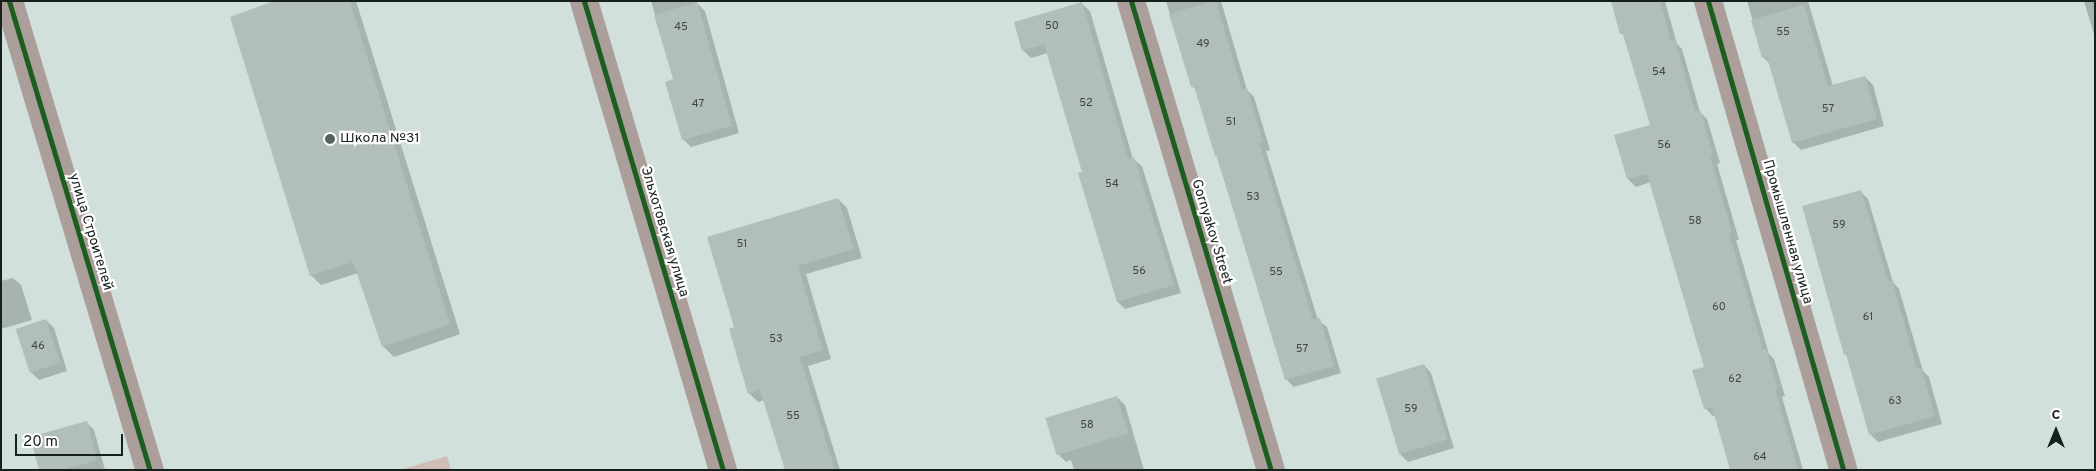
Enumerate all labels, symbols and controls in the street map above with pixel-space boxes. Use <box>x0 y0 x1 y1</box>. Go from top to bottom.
house number: 50 <box>1045 19 1059 33</box>
house number: 45 <box>674 20 688 34</box>
house number: 55 <box>1776 25 1790 39</box>
house number: 49 <box>1196 37 1210 51</box>
house number: 54 <box>1652 65 1666 79</box>
house number: 52 <box>1079 96 1093 110</box>
house number: 47 <box>692 97 704 111</box>
house number: 57 <box>1822 102 1834 116</box>
house number: 51 <box>1226 115 1236 129</box>
place label: Школа №31 <box>340 131 420 147</box>
marker: Школа №31 <box>324 133 336 145</box>
house number: 56 <box>1657 138 1671 152</box>
street label: Промышленная улица <box>1758 158 1816 306</box>
street label: Эльхотовская улица <box>636 165 692 299</box>
street label: улица Строителей <box>64 171 116 293</box>
house number: 54 <box>1105 177 1119 191</box>
street label: Gornyakov Street <box>1187 177 1235 287</box>
house number: 53 <box>1246 190 1260 204</box>
house number: 58 <box>1688 214 1702 228</box>
house number: 59 <box>1832 218 1846 232</box>
house number: 51 <box>737 237 747 251</box>
house number: 56 <box>1132 264 1146 278</box>
house number: 55 <box>1269 265 1283 279</box>
house number: 60 <box>1712 300 1726 314</box>
house number: 61 <box>1863 310 1873 324</box>
house number: 53 <box>769 332 783 346</box>
house number: 46 <box>31 339 45 353</box>
house number: 57 <box>1296 342 1308 356</box>
house number: 62 <box>1728 372 1742 386</box>
house number: 63 <box>1888 394 1902 408</box>
house number: 59 <box>1404 402 1418 416</box>
north arrow <box>2031 406 2081 456</box>
text: С <box>2052 407 2060 424</box>
house number: 55 <box>786 409 800 423</box>
house number: 58 <box>1080 418 1094 432</box>
scale bar <box>18 424 125 456</box>
text: 20 m <box>23 433 58 452</box>
house number: 64 <box>1753 450 1767 464</box>

